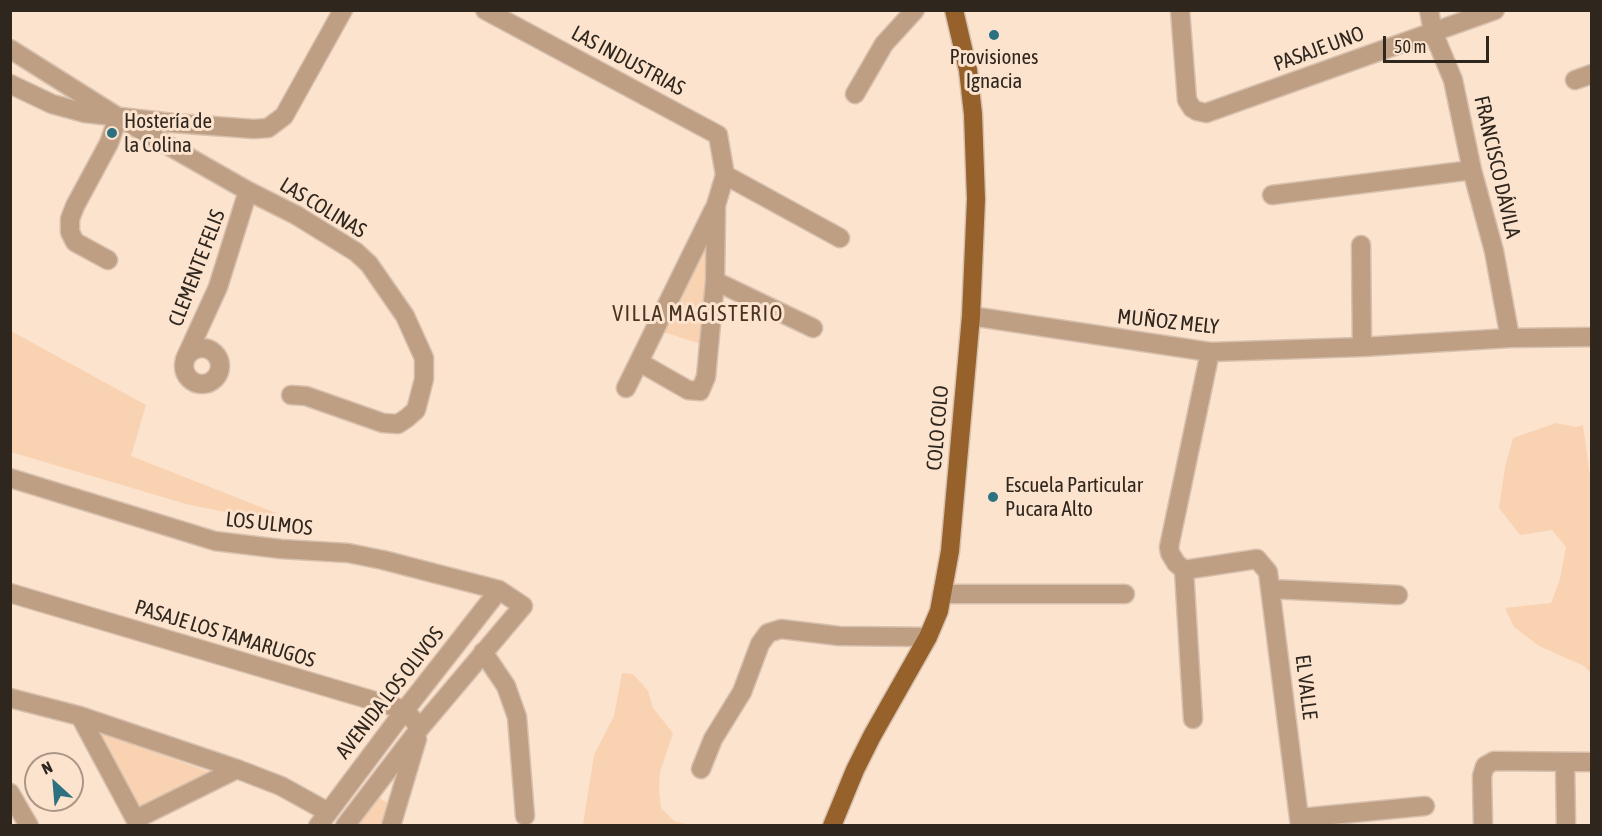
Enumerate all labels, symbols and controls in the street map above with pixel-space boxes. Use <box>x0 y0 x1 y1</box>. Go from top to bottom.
street label: LAS INDUSTRIAS <box>567 21 689 101</box>
street label: PASAJE UNO <box>1270 21 1368 77</box>
scale bar <box>1386 24 1492 62</box>
marker: Provisiones Ignacia <box>987 28 1001 42</box>
text: 50 m <box>1394 36 1426 57</box>
place label: Provisiones Ignacia <box>950 44 1038 94</box>
street label: FRANCISCO DÁVILA <box>1468 93 1526 241</box>
place label: Hostería de la Colina <box>124 108 212 158</box>
marker: Hostería de la Colina <box>105 126 119 140</box>
street label: LAS COLINAS <box>275 172 371 244</box>
street label: CLEMENTE FELIS <box>163 206 231 330</box>
district label: VILLA MAGISTERIO <box>612 301 784 327</box>
street label: MUÑOZ MELY <box>1116 304 1220 340</box>
street label: COLO COLO <box>922 384 954 472</box>
place label: Escuela Particular Pucara Alto <box>1005 472 1143 522</box>
marker: Escuela Particular Pucara Alto <box>986 490 1000 504</box>
street label: LOS ULMOS <box>224 507 314 541</box>
street label: PASAJE LOS TAMARUGOS <box>132 595 318 673</box>
street label: AVENIDA LOS OLIVOS <box>331 622 449 764</box>
street label: EL VALLE <box>1290 653 1322 721</box>
north arrow <box>24 752 84 812</box>
text: N <box>39 757 55 778</box>

